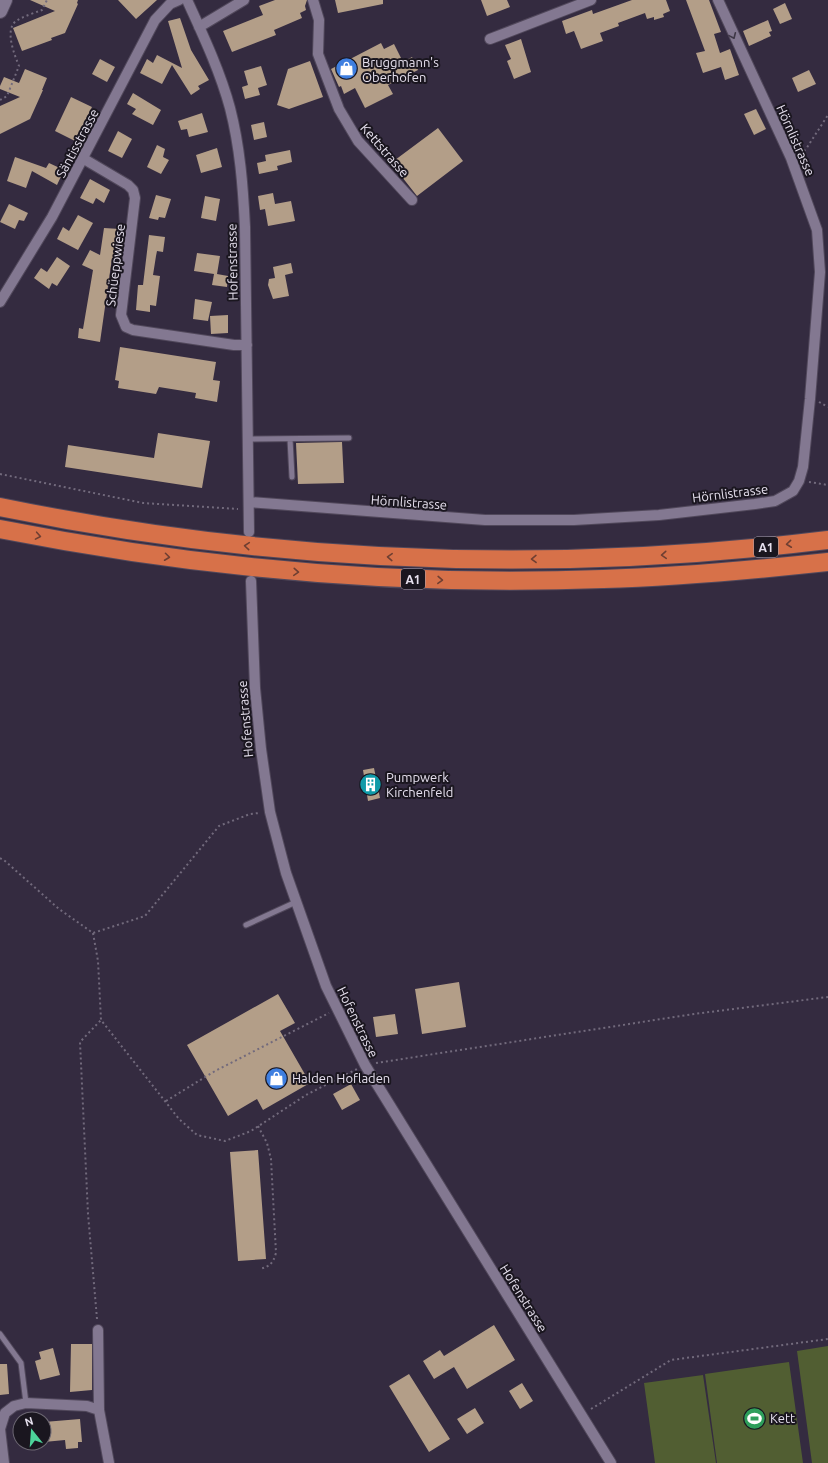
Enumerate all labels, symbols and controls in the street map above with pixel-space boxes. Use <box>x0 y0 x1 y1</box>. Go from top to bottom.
one-way arrow <box>728 31 736 39</box>
place label: Bruggmann's Oberhofen <box>362 55 439 84</box>
shop icon: Bruggmann's Oberhofen <box>334 56 360 82</box>
street label: Hörnlistrasse <box>774 102 818 178</box>
street label: Säntisstrasse <box>53 106 101 180</box>
street label: Kettstrasse <box>358 121 412 179</box>
street label: Schüeppwiese <box>103 223 127 307</box>
street label: Hofenstrasse <box>224 223 240 301</box>
street label: Hörnlistrasse <box>691 481 769 505</box>
street label: Hörnlistrasse <box>370 492 448 512</box>
one-way arrow <box>35 532 41 540</box>
road number: A1 <box>754 537 778 557</box>
one-way arrow <box>786 540 792 549</box>
one-way arrow <box>244 541 250 550</box>
one-way arrow <box>661 550 667 559</box>
one-way arrow <box>164 552 170 561</box>
one-way arrow <box>387 552 393 561</box>
one-way arrow <box>531 555 537 563</box>
one-way arrow <box>293 567 299 576</box>
road number: A1 <box>401 569 425 589</box>
one-way arrow <box>437 575 443 584</box>
street label: Hofenstrasse <box>235 680 255 758</box>
place label: Pumpwerk Kirchenfeld <box>386 770 453 799</box>
building icon: Pumpwerk Kirchenfeld <box>358 771 384 797</box>
street label: Hofenstrasse <box>335 984 381 1060</box>
shop icon: Halden Hofladen <box>263 1065 289 1091</box>
place label: Halden Hofladen <box>292 1071 390 1085</box>
street label: Hofenstrasse <box>498 1262 550 1334</box>
sports icon: Kett <box>741 1405 767 1431</box>
north arrow <box>12 1411 52 1451</box>
place label: Kett <box>770 1411 795 1425</box>
text: N <box>23 1414 35 1428</box>

